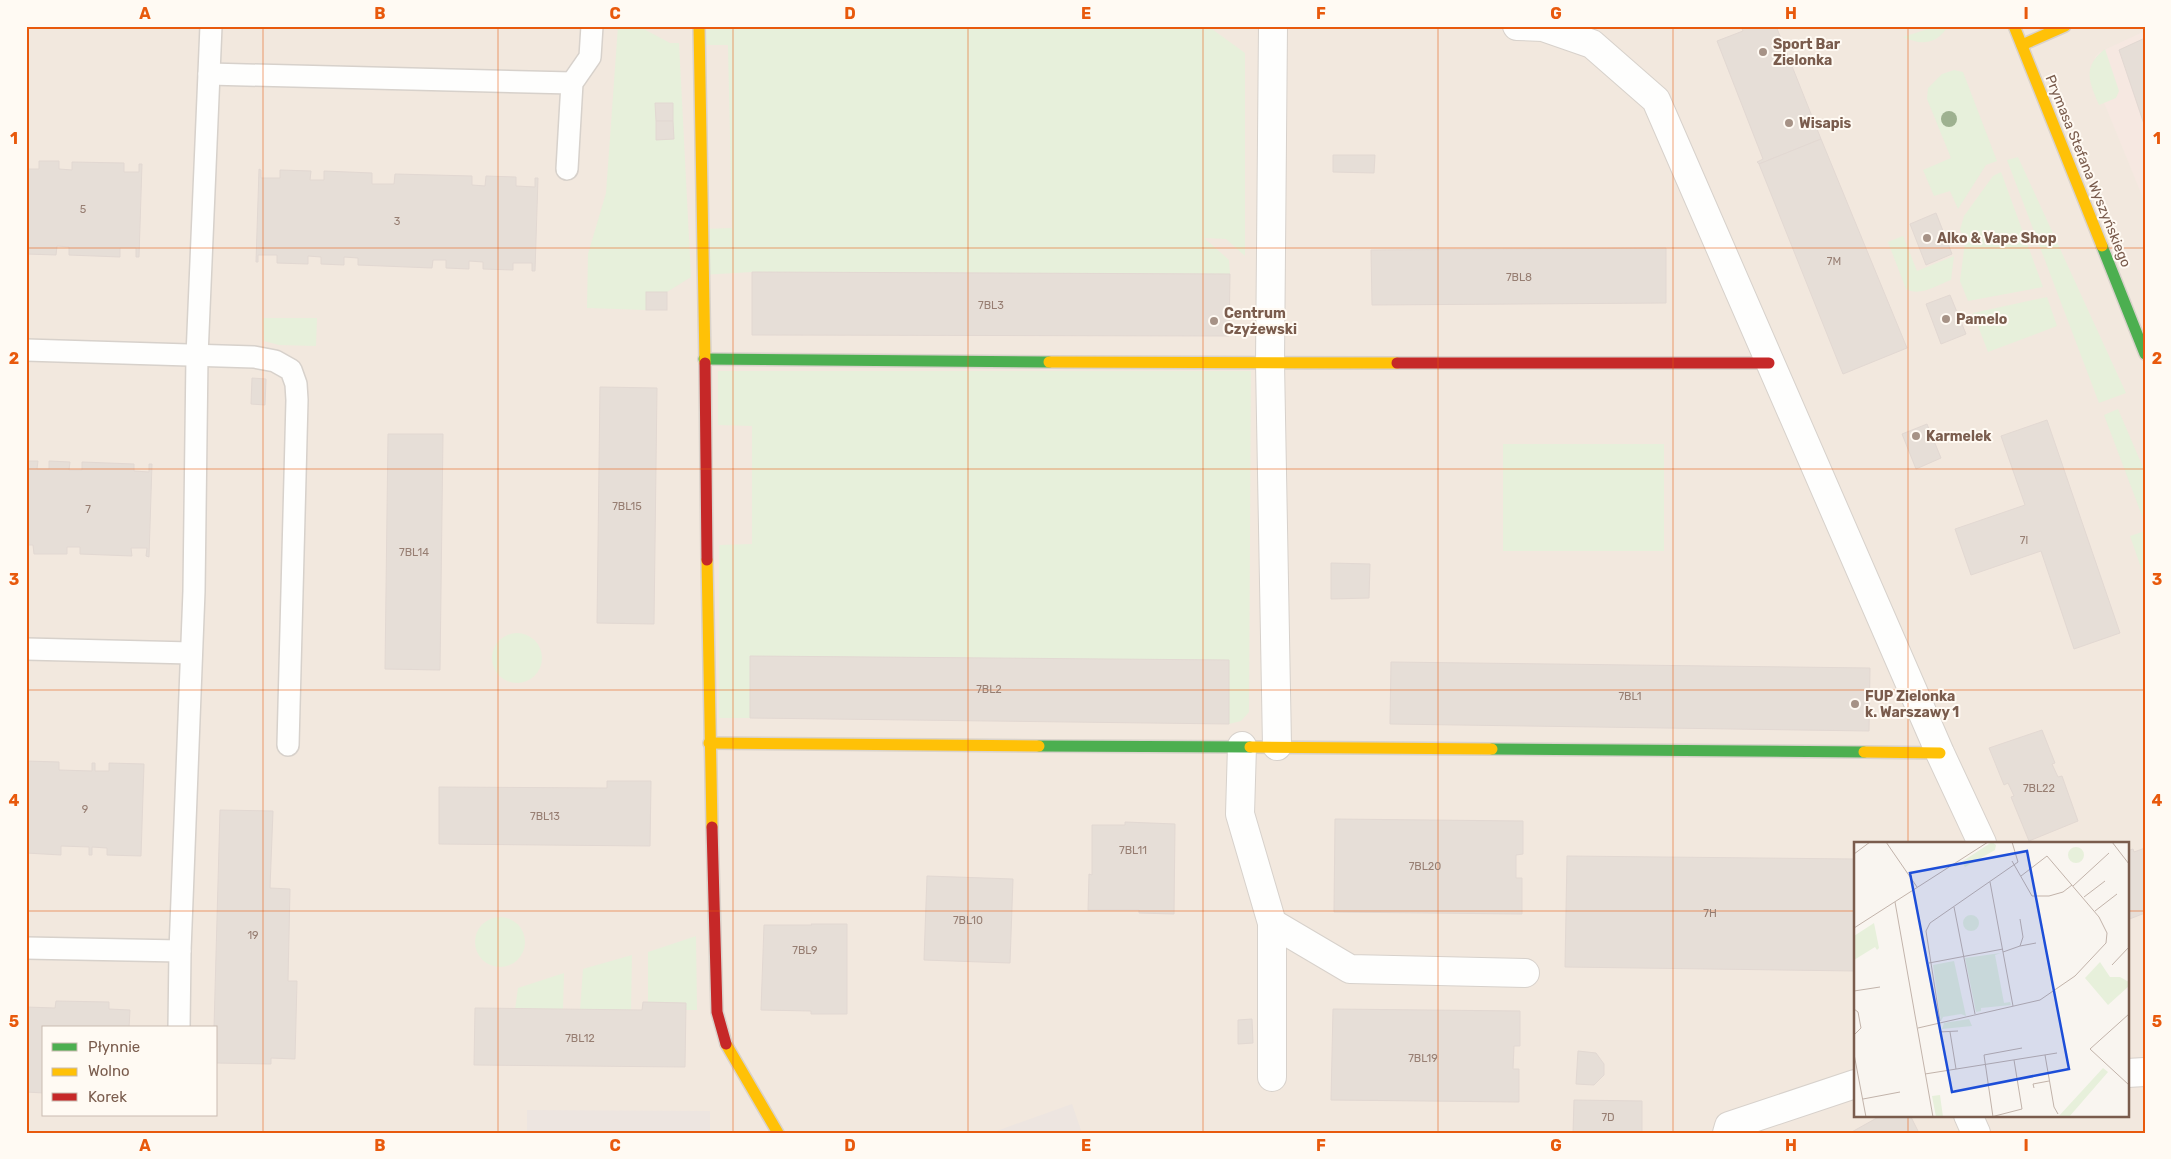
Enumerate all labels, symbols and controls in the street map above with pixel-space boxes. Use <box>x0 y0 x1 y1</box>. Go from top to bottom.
text: A <box>139 4 151 23</box>
text: B <box>374 4 386 23</box>
text: C <box>609 4 621 23</box>
text: D <box>844 4 856 23</box>
text: E <box>1081 4 1091 23</box>
text: F <box>1316 4 1326 23</box>
text: G <box>1550 4 1562 23</box>
text: H <box>1785 4 1797 23</box>
text: I <box>2023 4 2029 23</box>
place label: Sport Bar Zielonka <box>1773 36 1841 69</box>
marker: Sport Bar Zielonka <box>1757 46 1769 58</box>
street label: Prymasa Stefana Wyszyńskiego <box>2042 72 2134 270</box>
place label: Wisapis <box>1799 115 1851 132</box>
marker: Wisapis <box>1783 117 1795 129</box>
text: 1 <box>10 129 18 148</box>
text: 1 <box>2153 129 2161 148</box>
house number: 5 <box>80 203 87 216</box>
house number: 3 <box>394 215 401 228</box>
place label: Alko & Vape Shop <box>1937 230 2057 247</box>
marker: Alko & Vape Shop <box>1921 232 1933 244</box>
house number: 7M <box>1827 255 1841 268</box>
house number: 7BL8 <box>1506 271 1532 284</box>
house number: 7BL3 <box>978 299 1004 312</box>
place label: Centrum Czyżewski <box>1224 305 1297 338</box>
place label: Pamelo <box>1956 311 2007 328</box>
marker: Pamelo <box>1940 313 1952 325</box>
marker: Centrum Czyżewski <box>1208 315 1220 327</box>
text: 2 <box>9 349 19 368</box>
text: 2 <box>2152 349 2162 368</box>
place label: Karmelek <box>1926 428 1992 445</box>
marker: Karmelek <box>1910 430 1922 442</box>
house number: 7BL15 <box>612 500 642 513</box>
house number: 7 <box>85 503 91 516</box>
house number: 7l <box>2020 534 2028 547</box>
house number: 7BL14 <box>399 546 429 559</box>
text: 3 <box>9 570 19 589</box>
text: 3 <box>2152 570 2162 589</box>
house number: 7BL2 <box>976 683 1002 696</box>
place label: FUP Zielonka k. Warszawy 1 <box>1865 688 1959 721</box>
house number: 7BL1 <box>1618 690 1642 703</box>
marker: FUP Zielonka k. Warszawy 1 <box>1849 698 1861 710</box>
house number: 7BL22 <box>2023 782 2055 795</box>
text: 4 <box>9 791 20 810</box>
text: 4 <box>2152 791 2163 810</box>
house number: 9 <box>82 803 88 816</box>
house number: 7BL13 <box>530 810 560 823</box>
inset map <box>1854 842 2128 1116</box>
house number: 7BL11 <box>1119 844 1147 857</box>
house number: 7BL20 <box>1409 860 1441 873</box>
house number: 7H <box>1703 907 1717 920</box>
house number: 7BL10 <box>953 914 983 927</box>
house number: 19 <box>247 929 259 942</box>
house number: 7BL9 <box>792 944 818 957</box>
text: 5 <box>9 1012 19 1031</box>
text: 5 <box>2152 1012 2162 1031</box>
legend <box>42 1026 218 1116</box>
house number: 7BL12 <box>565 1032 595 1045</box>
text: Płynnie <box>88 1038 140 1056</box>
house number: 7BL19 <box>1408 1052 1438 1065</box>
text: Wolno <box>88 1062 130 1080</box>
text: Korek <box>88 1088 127 1106</box>
house number: 7D <box>1601 1111 1615 1124</box>
text: A <box>139 1136 151 1155</box>
text: B <box>374 1136 386 1155</box>
text: C <box>609 1136 621 1155</box>
text: D <box>844 1136 856 1155</box>
text: E <box>1081 1136 1091 1155</box>
text: F <box>1316 1136 1326 1155</box>
text: G <box>1550 1136 1562 1155</box>
text: H <box>1785 1136 1797 1155</box>
text: I <box>2023 1136 2029 1155</box>

